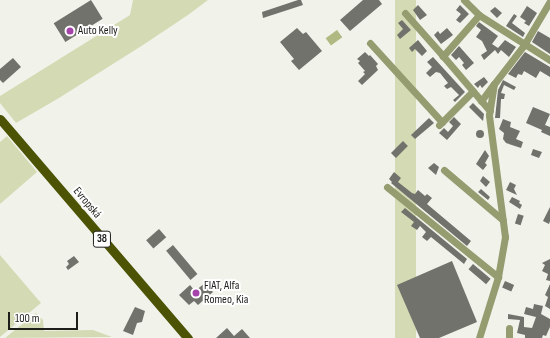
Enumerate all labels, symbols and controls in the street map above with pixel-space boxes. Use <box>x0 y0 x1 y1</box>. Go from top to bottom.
place label: Auto Kelly <box>78 24 118 38</box>
marker: Auto Kelly <box>65 26 75 36</box>
street label: Evropská <box>70 184 104 222</box>
road number: 38 <box>92 230 112 248</box>
place label: FIAT, Alfa Romeo, Kia <box>204 279 248 307</box>
marker: FIAT, Alfa Romeo, Kia <box>191 288 201 298</box>
scale bar <box>10 304 80 330</box>
text: 100 m <box>15 311 40 326</box>

